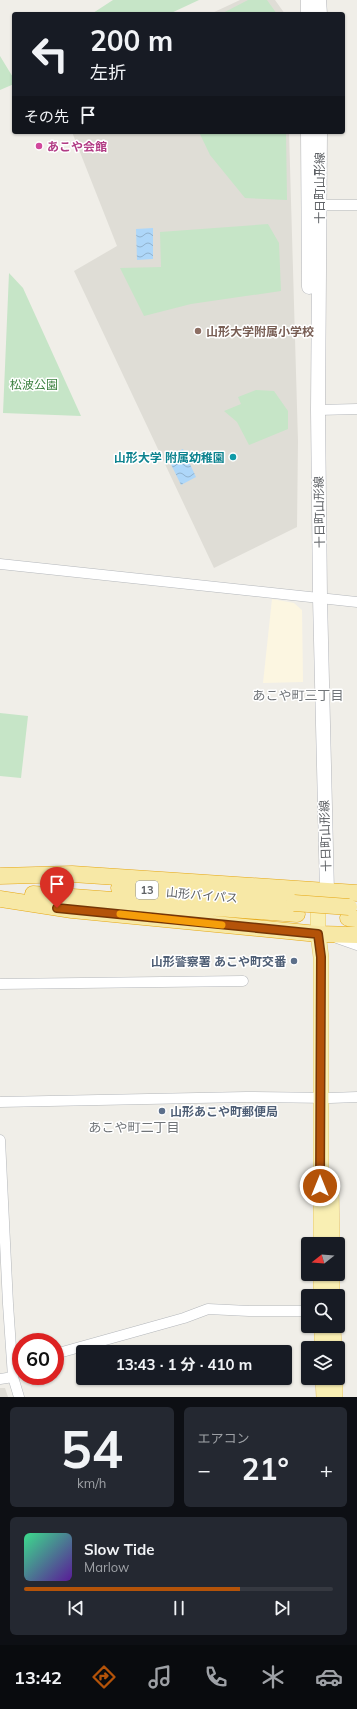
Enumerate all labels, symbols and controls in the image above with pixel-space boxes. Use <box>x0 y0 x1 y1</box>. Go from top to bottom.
text: 200 m <box>90 23 173 58</box>
icon: left <box>24 28 76 80</box>
text: 左折 <box>90 61 126 84</box>
icon: arrive <box>77 104 99 126</box>
text: その先 <box>24 107 69 126</box>
place label: あこや会館 <box>47 139 107 154</box>
marker: あこや会館 <box>34 141 44 151</box>
street label: 十日町山形線 <box>312 152 327 224</box>
place label: 山形大学附属小学校 <box>206 324 314 339</box>
marker: 山形大学附属小学校 <box>193 326 203 336</box>
park label: 松波公園 <box>10 377 58 392</box>
place label: 山形大学 附属幼稚園 <box>114 450 225 465</box>
marker: 山形大学 附属幼稚園 <box>228 452 238 462</box>
street label: 十日町山形線 <box>311 476 327 548</box>
district label: あこや町三丁目 <box>252 687 344 703</box>
street label: 十日町山形線 <box>316 800 334 872</box>
pin <box>40 867 74 908</box>
icon: arrive <box>46 873 68 895</box>
road number: 13 <box>136 881 158 899</box>
street label: 山形バイパス <box>166 884 238 906</box>
place label: 山形警察署 あこや町交番 <box>151 954 287 969</box>
marker: 山形警察署 あこや町交番 <box>289 956 299 966</box>
place label: 山形あこや町郵便局 <box>170 1104 278 1119</box>
marker: 山形あこや町郵便局 <box>157 1106 167 1116</box>
district label: あこや町二丁目 <box>88 1119 180 1135</box>
position arrow <box>299 1165 341 1207</box>
north arrow <box>301 1237 345 1281</box>
map controls <box>301 1237 345 1385</box>
button: search <box>301 1289 345 1333</box>
speed limit sign: 60 <box>12 1333 64 1385</box>
button: layers <box>301 1341 345 1385</box>
text: 13:43 · 1 分 · 410 m <box>116 1355 252 1374</box>
text: 54 <box>61 1416 123 1481</box>
text: エアコン <box>198 1430 250 1446</box>
text: 21° <box>242 1450 289 1488</box>
text: − <box>198 1456 211 1484</box>
text: + <box>320 1456 333 1484</box>
text: km/h <box>77 1475 106 1491</box>
text: Slow Tide <box>84 1540 154 1559</box>
text: Marlow <box>84 1559 129 1575</box>
icon: previous <box>65 1597 87 1619</box>
icon: pause <box>168 1597 190 1619</box>
icon: next <box>271 1597 293 1619</box>
icon: directions <box>90 1663 118 1691</box>
icon: music <box>146 1663 174 1691</box>
icon: phone <box>202 1663 230 1691</box>
icon: climate <box>259 1663 287 1691</box>
icon: car <box>315 1663 343 1691</box>
text: 13:42 <box>14 1666 62 1689</box>

